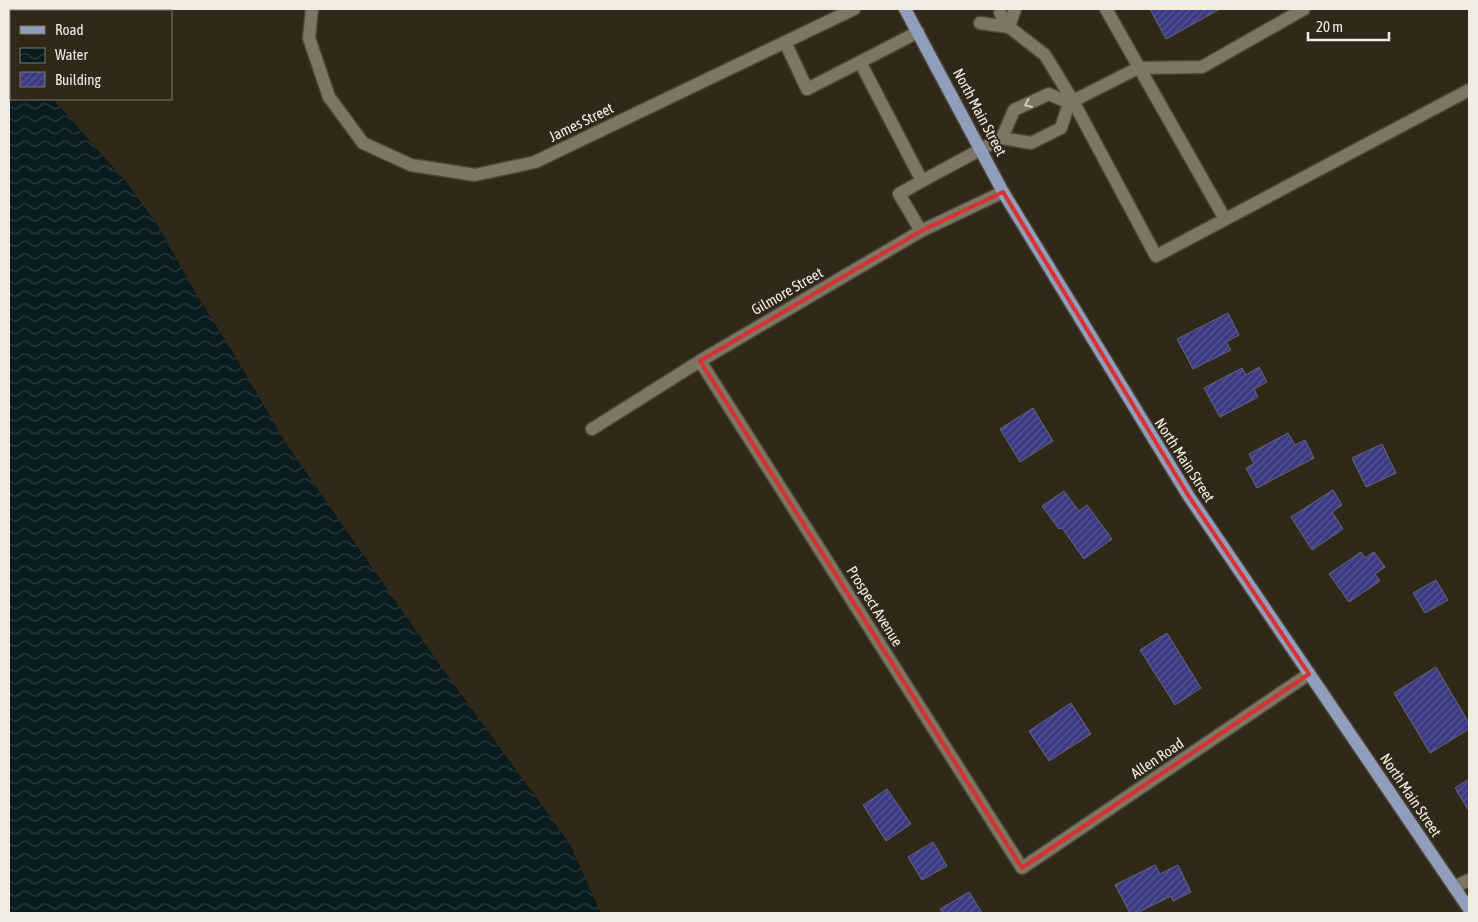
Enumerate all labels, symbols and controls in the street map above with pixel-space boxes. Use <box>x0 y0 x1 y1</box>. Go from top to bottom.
legend <box>10 10 172 100</box>
scale bar <box>1308 10 1389 42</box>
text: 20 m <box>1316 18 1343 35</box>
text: Road <box>55 21 84 38</box>
text: Water <box>55 46 88 63</box>
street label: North Main Street <box>950 65 1010 159</box>
text: Building <box>55 71 101 88</box>
one-way arrow <box>1024 97 1033 108</box>
street label: James Street <box>546 99 616 145</box>
street label: Gilmore Street <box>748 264 826 318</box>
street label: North Main Street <box>1152 415 1218 505</box>
street label: Prospect Avenue <box>844 563 907 649</box>
street label: Allen Road <box>1127 734 1187 782</box>
street label: North Main Street <box>1377 750 1445 840</box>

